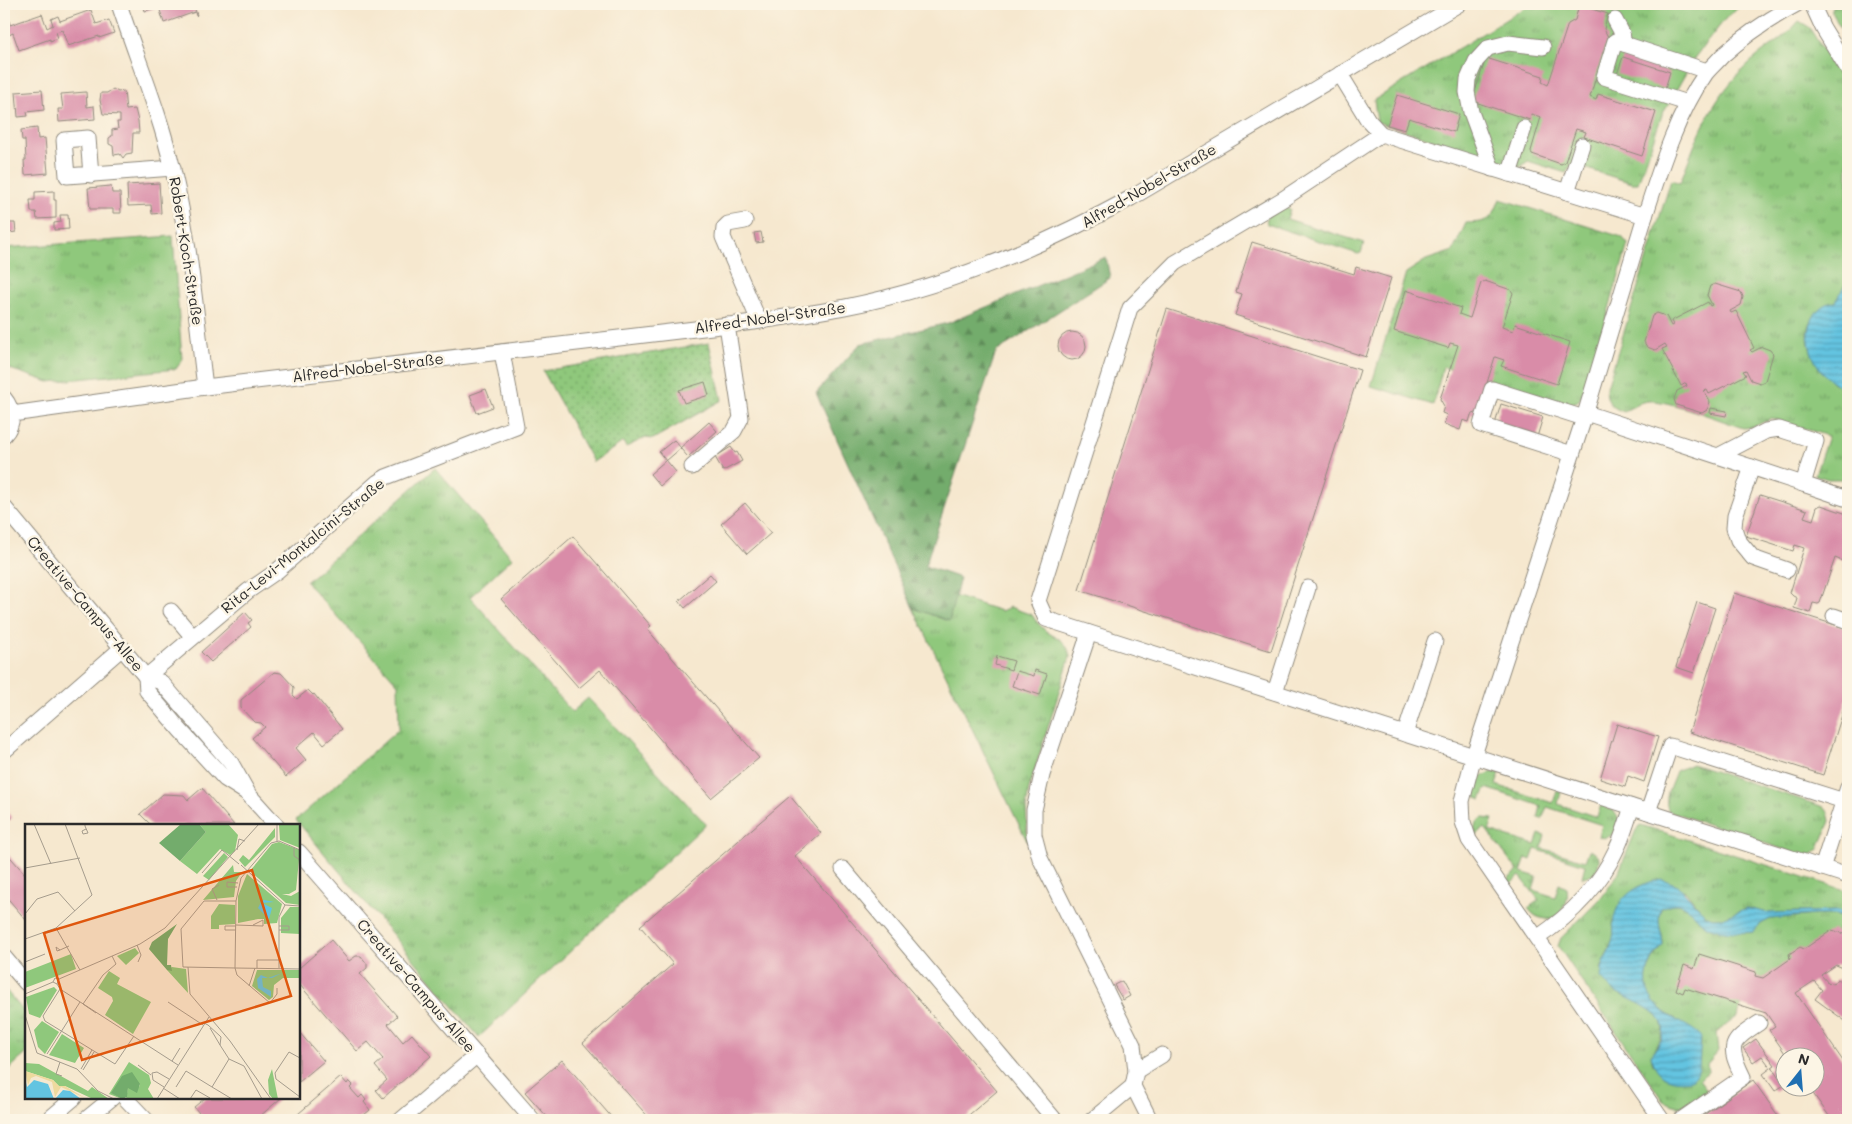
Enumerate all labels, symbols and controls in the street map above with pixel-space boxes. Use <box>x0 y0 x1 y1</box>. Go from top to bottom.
street label: Alfred-Nobel-Straße <box>1078 138 1219 232</box>
street label: Robert-Koch-Straße <box>165 175 209 327</box>
street label: Alfred-Nobel-Straße <box>693 297 847 338</box>
street label: Alfred-Nobel-Straße <box>291 348 445 386</box>
street label: Rita-Levi-Montalcini-Straße <box>217 473 388 617</box>
street label: Creative-Campus-Allee <box>23 531 148 675</box>
inset map <box>25 824 300 1099</box>
street label: Creative-Campus-Allee <box>353 914 480 1057</box>
north arrow <box>1774 1046 1824 1096</box>
text: N <box>1796 1048 1812 1070</box>

